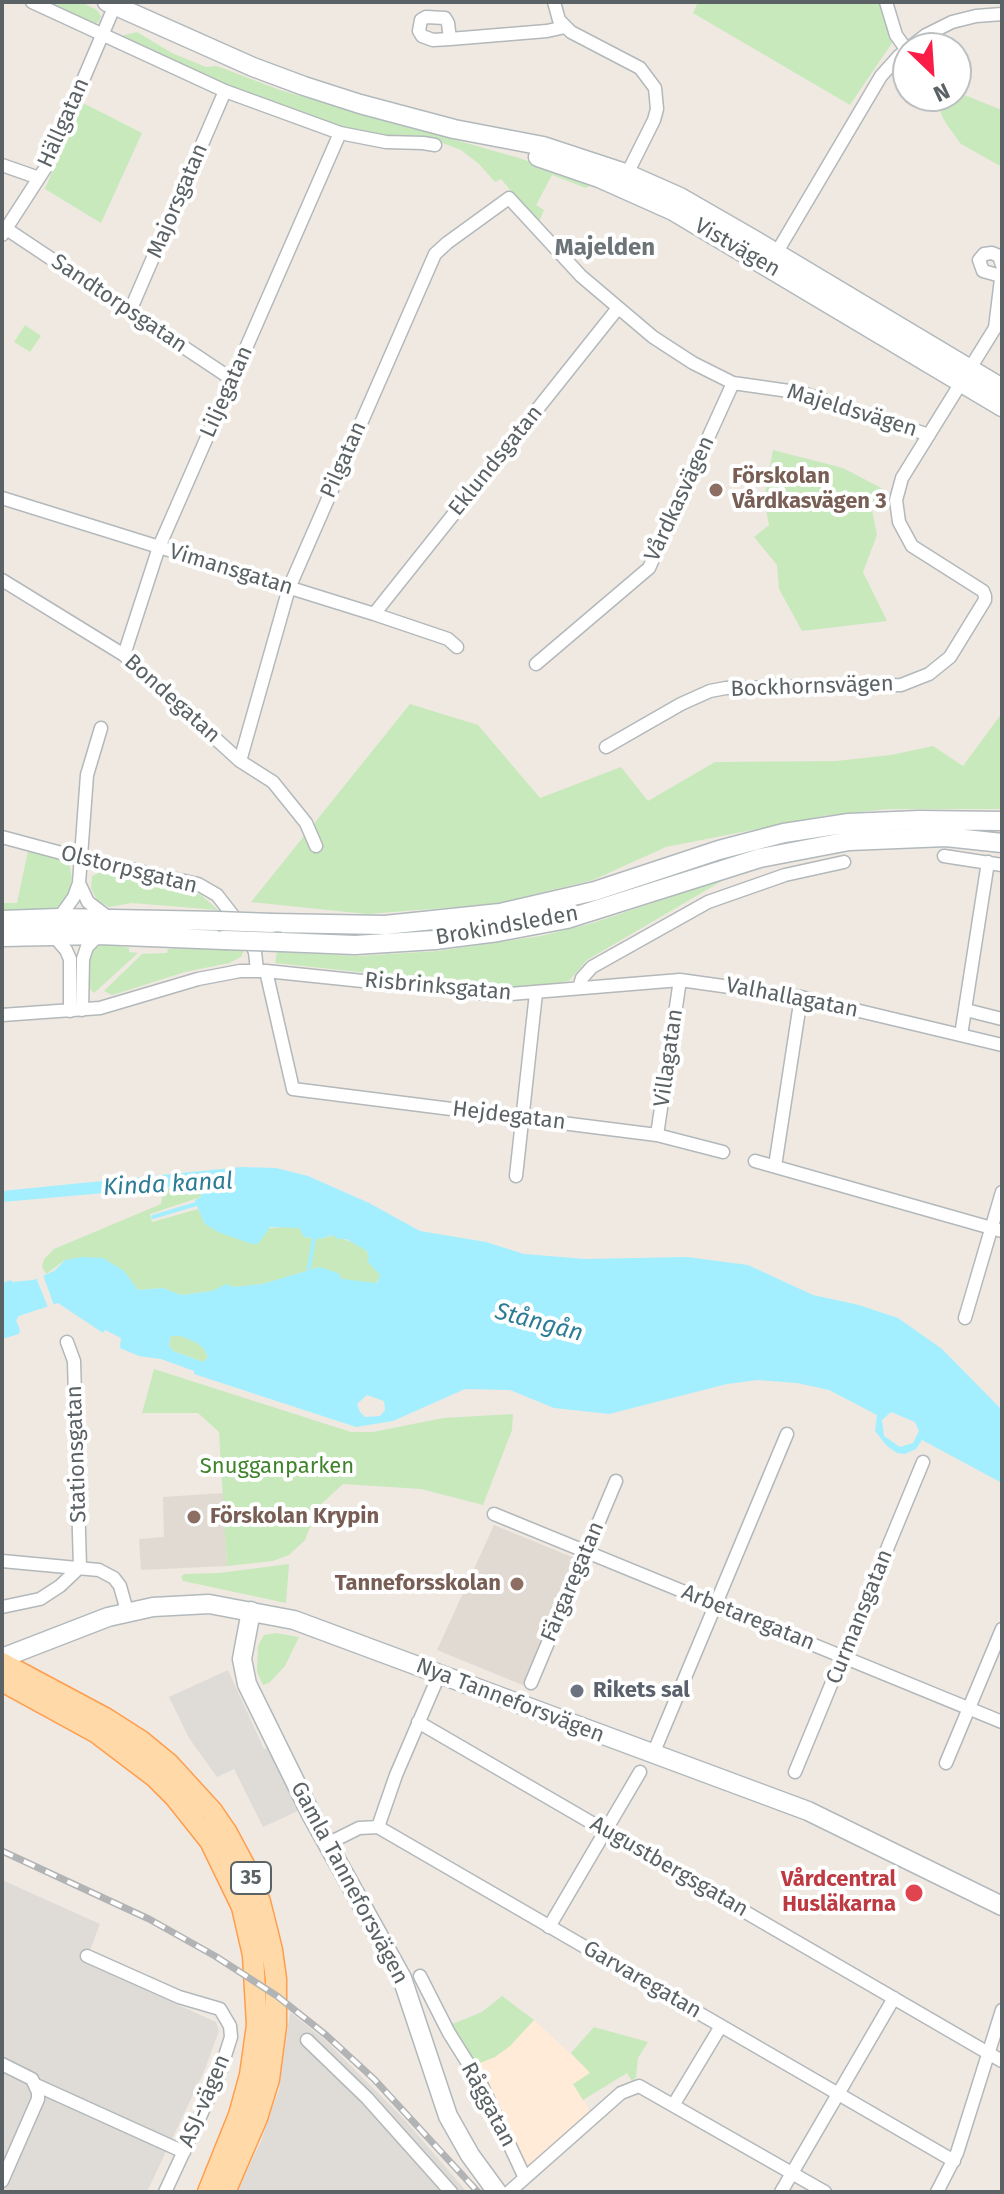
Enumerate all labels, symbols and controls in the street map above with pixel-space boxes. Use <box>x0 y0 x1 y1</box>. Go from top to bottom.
north arrow <box>892 32 972 112</box>
street label: Hällgatan <box>33 74 95 172</box>
text: N <box>929 77 954 108</box>
street label: Majorsgatan <box>142 140 214 262</box>
street label: Vistvägen <box>689 213 785 283</box>
district label: Majelden <box>555 234 655 262</box>
street label: Sandtorpsgatan <box>46 249 192 359</box>
street label: Liljegatan <box>195 342 259 442</box>
street label: Majeldsvägen <box>784 379 920 443</box>
street label: Eklundsgatan <box>444 401 548 521</box>
street label: Pilgatan <box>315 418 373 502</box>
street label: Vårdkasvägen <box>639 432 721 566</box>
place label: Förskolan Vårdkasvägen 3 <box>732 464 887 516</box>
marker: Förskolan Vårdkasvägen 3 <box>707 481 725 499</box>
street label: Vimansgatan <box>166 539 296 601</box>
street label: Bondegatan <box>119 649 225 749</box>
street label: Bockhornsvägen <box>730 671 894 703</box>
street label: Olstorpsgatan <box>58 840 200 900</box>
street label: Brokindsleden <box>434 900 580 952</box>
street label: Risbrinksgatan <box>363 967 513 1007</box>
street label: Valhallagatan <box>724 972 860 1024</box>
street label: Villagatan <box>649 1007 689 1109</box>
street label: Hejdegatan <box>451 1096 567 1136</box>
water label: Kinda kanal <box>102 1167 234 1203</box>
water label: Stångån <box>492 1297 586 1349</box>
street label: Stationsgatan <box>61 1385 93 1523</box>
park label: Snugganparken <box>200 1454 354 1480</box>
place label: Förskolan Krypin <box>210 1504 379 1530</box>
marker: Förskolan Krypin <box>185 1508 203 1526</box>
street label: Färgaregatan <box>536 1518 610 1646</box>
street label: Curmansgatan <box>821 1546 899 1688</box>
place label: Tanneforsskolan <box>335 1571 501 1597</box>
marker: Tanneforsskolan <box>508 1575 526 1593</box>
street label: Arbetaregatan <box>678 1579 818 1657</box>
street label: Nya Tanneforsvägen <box>412 1653 608 1749</box>
place label: Rikets sal <box>593 1678 690 1704</box>
marker: Rikets sal <box>568 1682 586 1700</box>
street label: Gamla Tanneforsvägen <box>285 1777 413 1989</box>
street label: Augustbergsgatan <box>585 1811 753 1923</box>
road number: 35 <box>231 1862 271 1894</box>
place label: Vårdcentral Husläkarna <box>781 1867 896 1918</box>
marker: Vårdcentral Husläkarna <box>903 1882 925 1904</box>
street label: Garvaregatan <box>578 1936 706 2024</box>
street label: ASJ-vägen <box>174 2051 236 2151</box>
street label: Råggatan <box>455 2058 521 2152</box>

